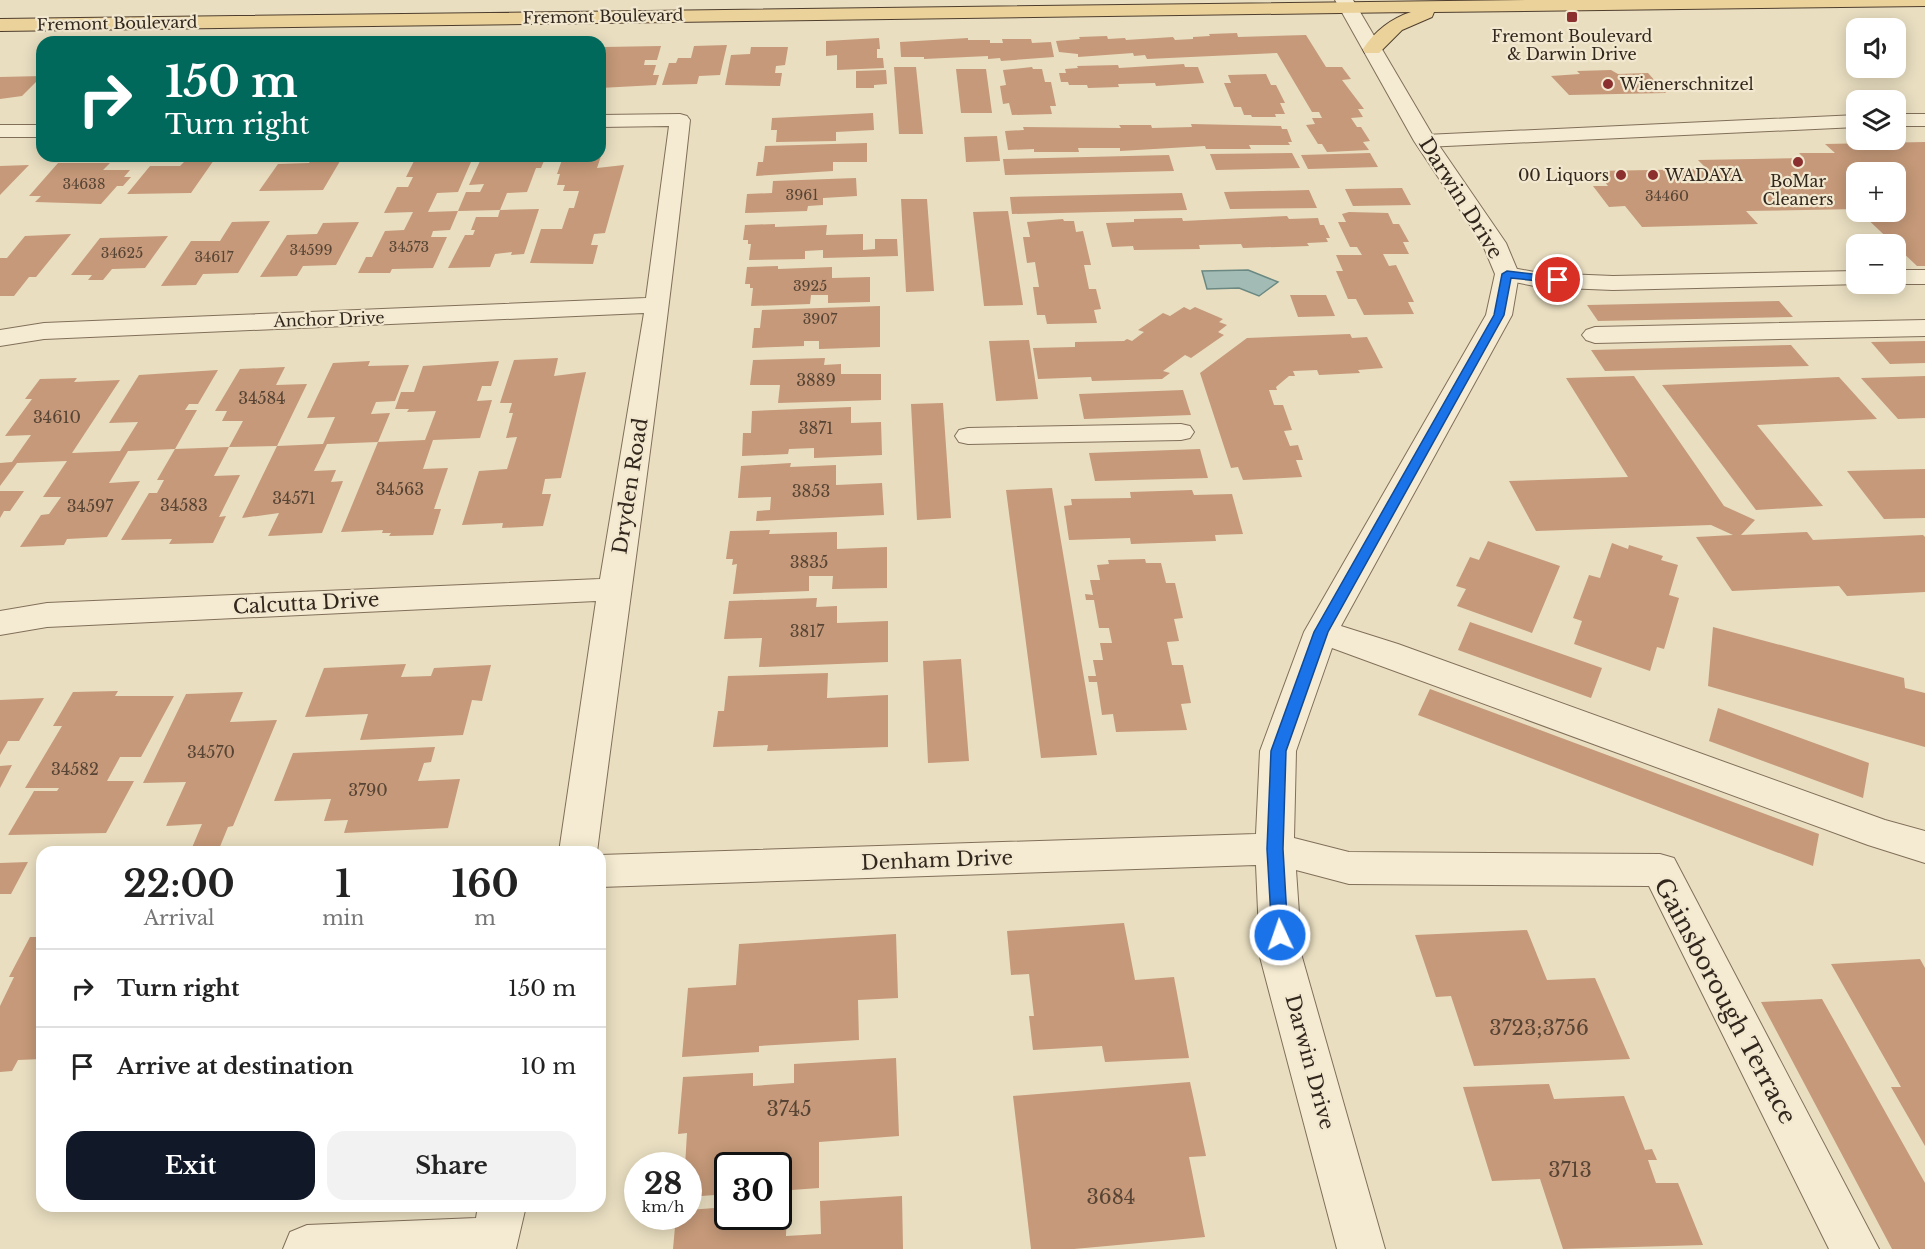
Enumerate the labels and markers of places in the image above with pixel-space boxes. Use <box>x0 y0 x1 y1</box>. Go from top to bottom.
marker: Fremont Boulevard & Darwin Drive <box>1565 10 1579 24</box>
place label: Fremont Boulevard & Darwin Drive <box>1492 26 1653 64</box>
place label: Wienerschnitzel <box>1619 74 1754 94</box>
marker: Wienerschnitzel <box>1601 77 1615 91</box>
marker: BoMar Cleaners <box>1791 155 1805 169</box>
place label: 00 Liquors <box>1518 165 1609 185</box>
place label: WADAYA <box>1664 165 1744 185</box>
marker: 00 Liquors <box>1614 168 1628 182</box>
marker: WADAYA <box>1646 168 1660 182</box>
place label: BoMar Cleaners <box>1762 171 1834 209</box>
pin <box>1532 254 1583 305</box>

